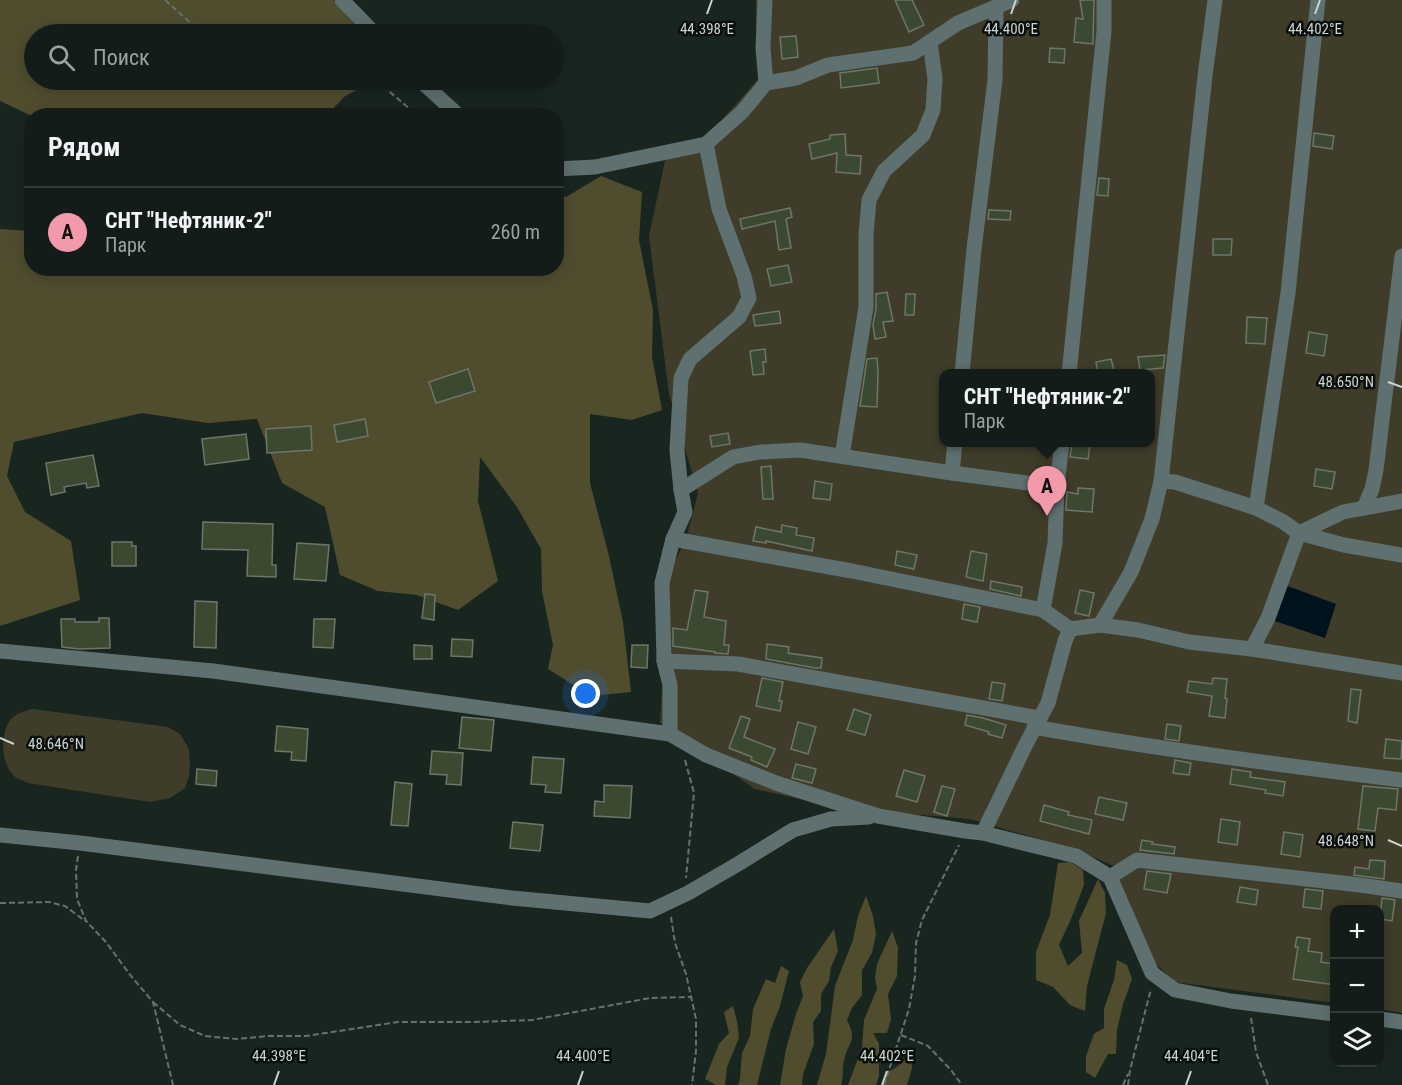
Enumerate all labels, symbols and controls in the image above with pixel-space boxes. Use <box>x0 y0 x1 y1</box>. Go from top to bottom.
text: 44.398°E <box>680 20 734 38</box>
text: 44.400°E <box>984 20 1038 38</box>
text: 44.402°E <box>1288 20 1342 38</box>
search box <box>24 24 564 90</box>
icon: search <box>45 41 78 74</box>
text: Поиск <box>93 45 150 70</box>
text: Рядом <box>48 132 120 162</box>
text: СНТ "Нефтяник-2" <box>105 208 272 233</box>
text: A <box>62 220 73 244</box>
text: 260 m <box>491 220 540 244</box>
text: Парк <box>105 233 146 257</box>
popup <box>939 369 1155 447</box>
text: 48.650°N <box>1318 373 1374 391</box>
text: СНТ "Нефтяник-2" <box>964 384 1130 409</box>
text: Парк <box>964 409 1005 433</box>
pin: A <box>1028 466 1066 516</box>
your location <box>571 679 600 708</box>
text: 48.646°N <box>28 735 84 753</box>
text: 48.648°N <box>1318 832 1374 850</box>
map controls <box>1330 905 1384 1067</box>
button: + <box>1330 905 1384 959</box>
button: − <box>1330 959 1384 1013</box>
button: layers <box>1330 1013 1384 1067</box>
text: 44.398°E <box>252 1047 306 1065</box>
text: 44.400°E <box>556 1047 610 1065</box>
text: 44.402°E <box>860 1047 914 1065</box>
text: 44.404°E <box>1164 1047 1218 1065</box>

